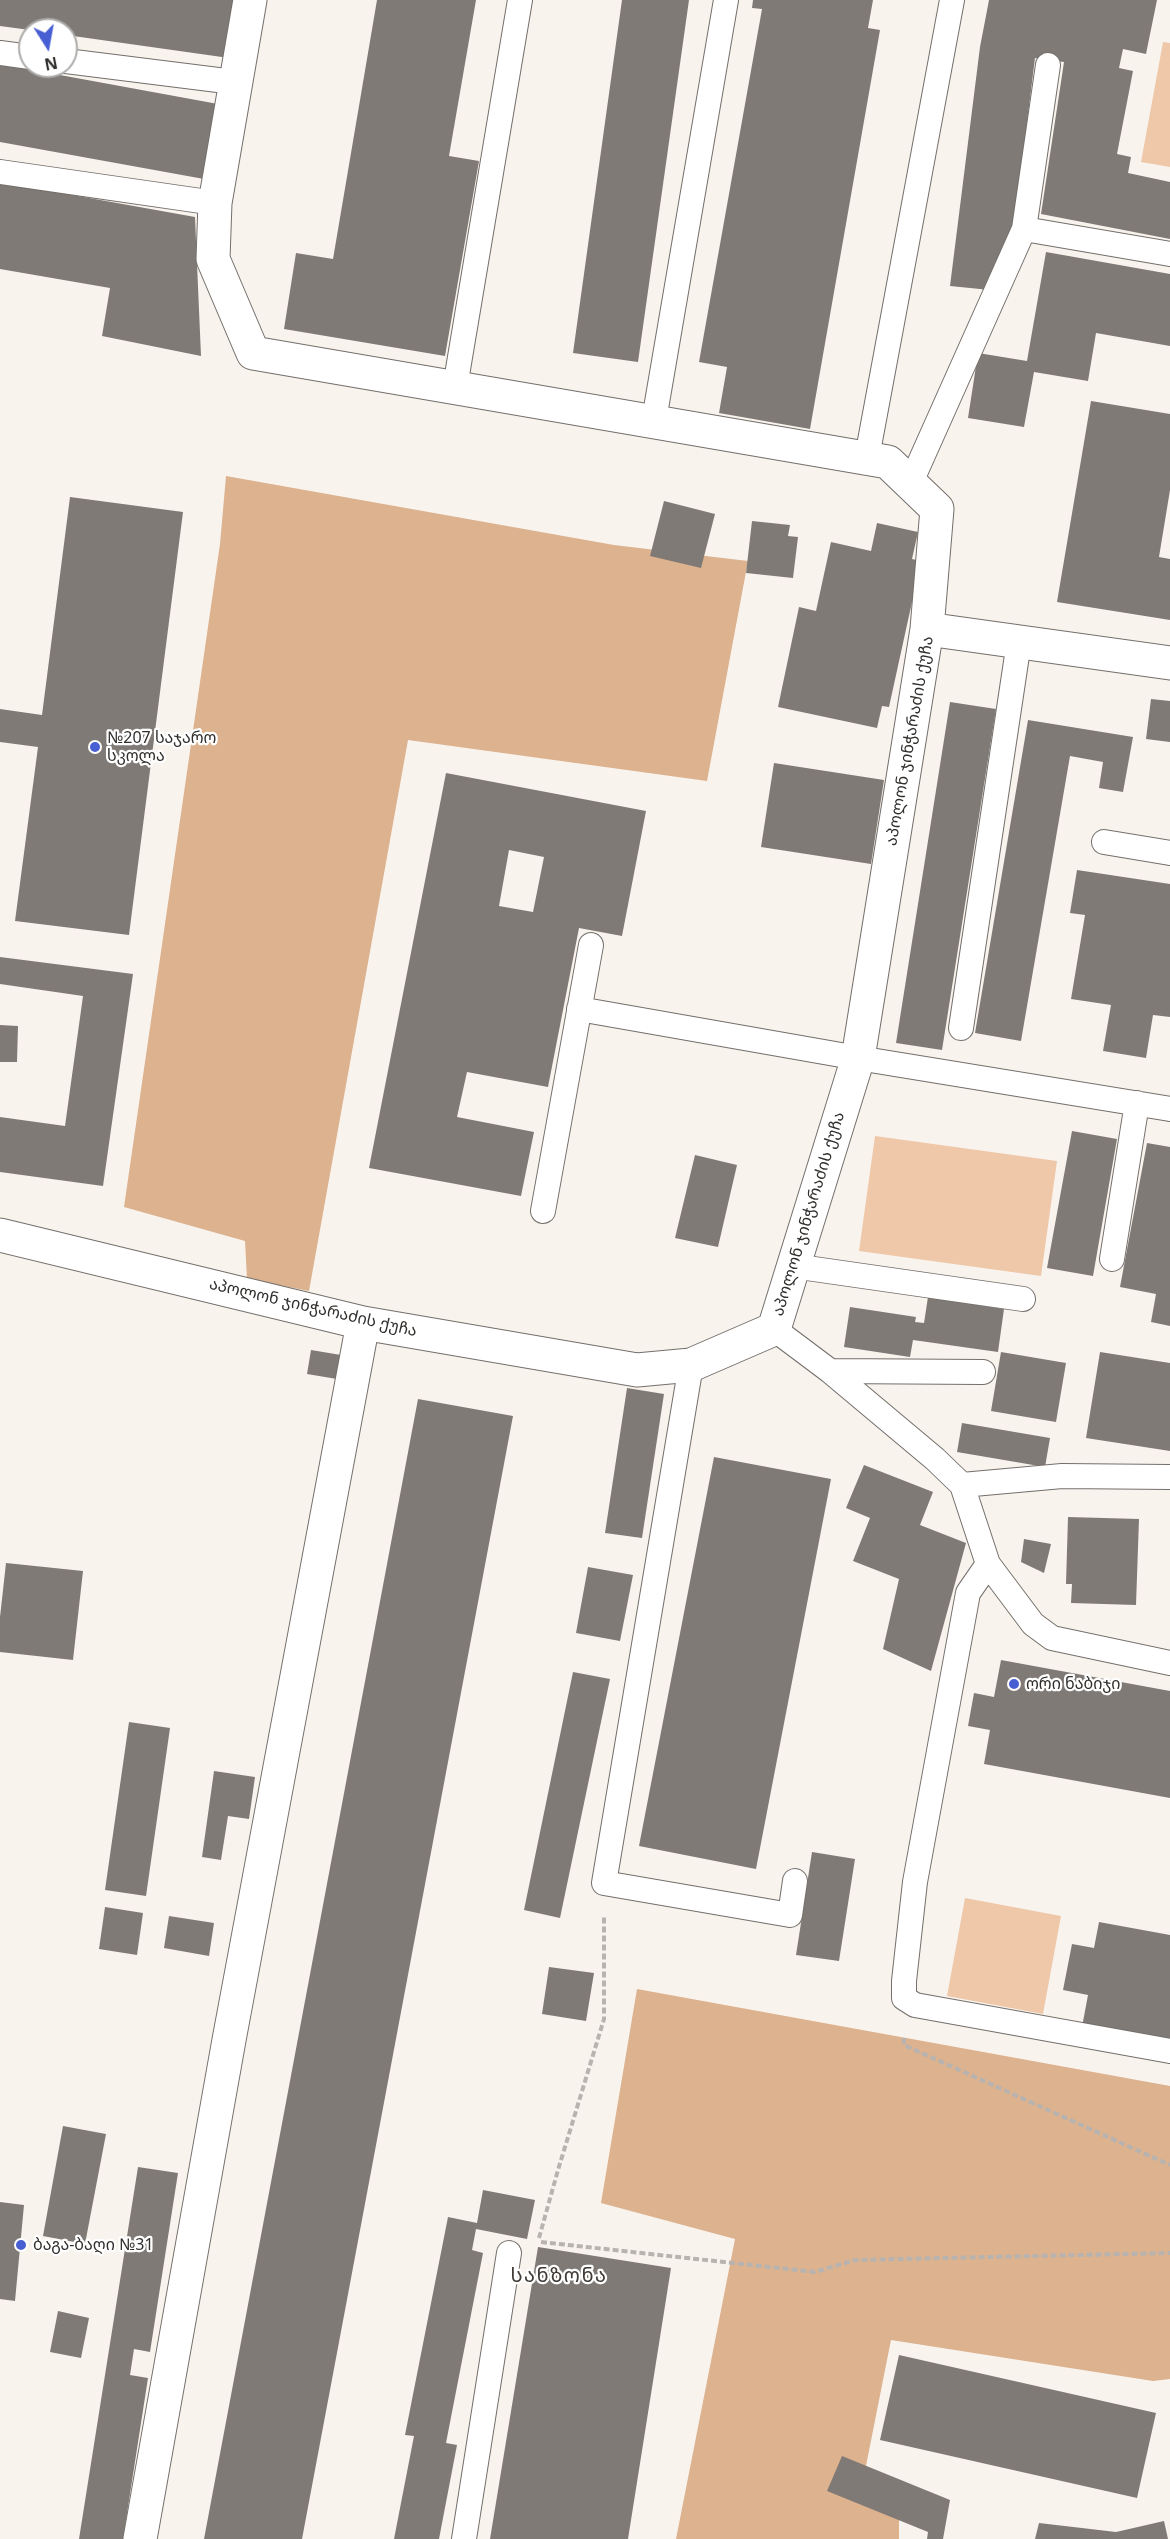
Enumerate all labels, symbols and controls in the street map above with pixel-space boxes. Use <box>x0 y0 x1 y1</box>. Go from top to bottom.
north arrow <box>18 18 78 78</box>
text: N <box>43 52 60 76</box>
street label: აპოლონ ჯინჭარაძის ქუჩა <box>882 635 938 847</box>
place label: №207 საჯარო სკოლა <box>107 728 216 766</box>
marker: №207 საჯარო სკოლა <box>88 740 102 754</box>
street label: აპოლონ ჯინჭარაძის ქუჩა <box>769 1110 849 1318</box>
street label: აპოლონ ჯინჭარაძის ქუჩა <box>207 1275 419 1341</box>
place label: ორი ნაბიჯი <box>1026 1674 1120 1694</box>
marker: ორი ნაბიჯი <box>1007 1677 1021 1691</box>
place label: ბაგა-ბაღი №31 <box>33 2235 154 2255</box>
marker: ბაგა-ბაღი №31 <box>14 2238 28 2252</box>
district label: სანზონა <box>510 2264 608 2288</box>

